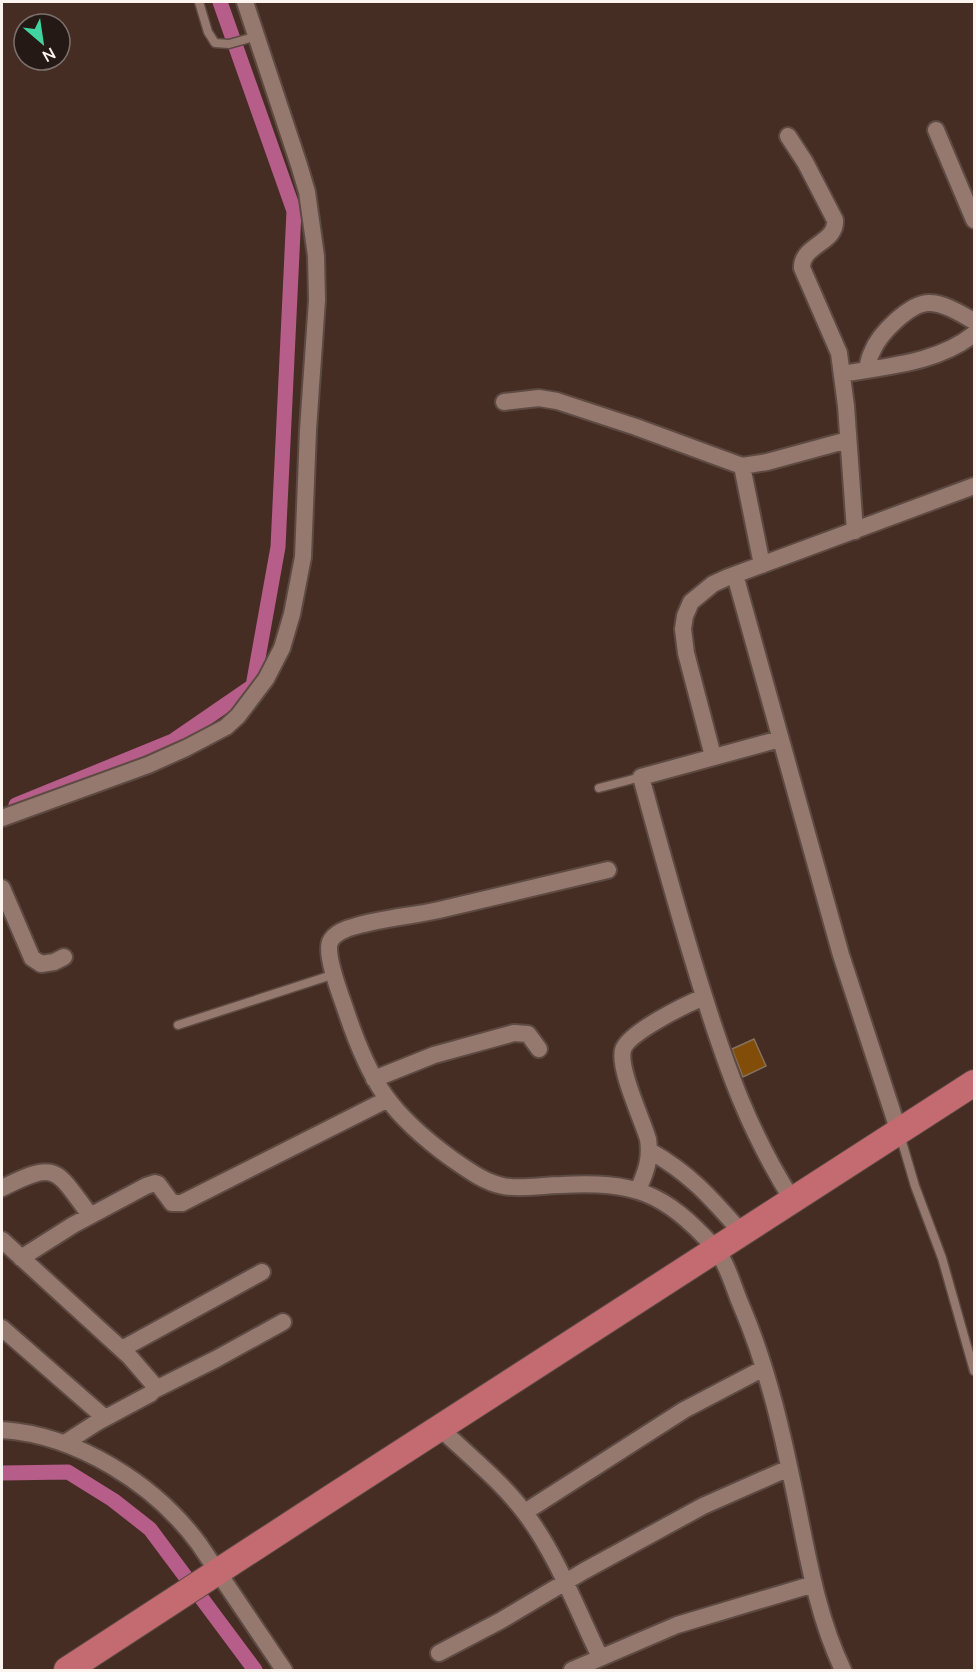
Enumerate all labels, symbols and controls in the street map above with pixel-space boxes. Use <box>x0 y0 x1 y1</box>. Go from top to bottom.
north arrow <box>12 12 72 72</box>
text: N <box>38 42 59 67</box>

